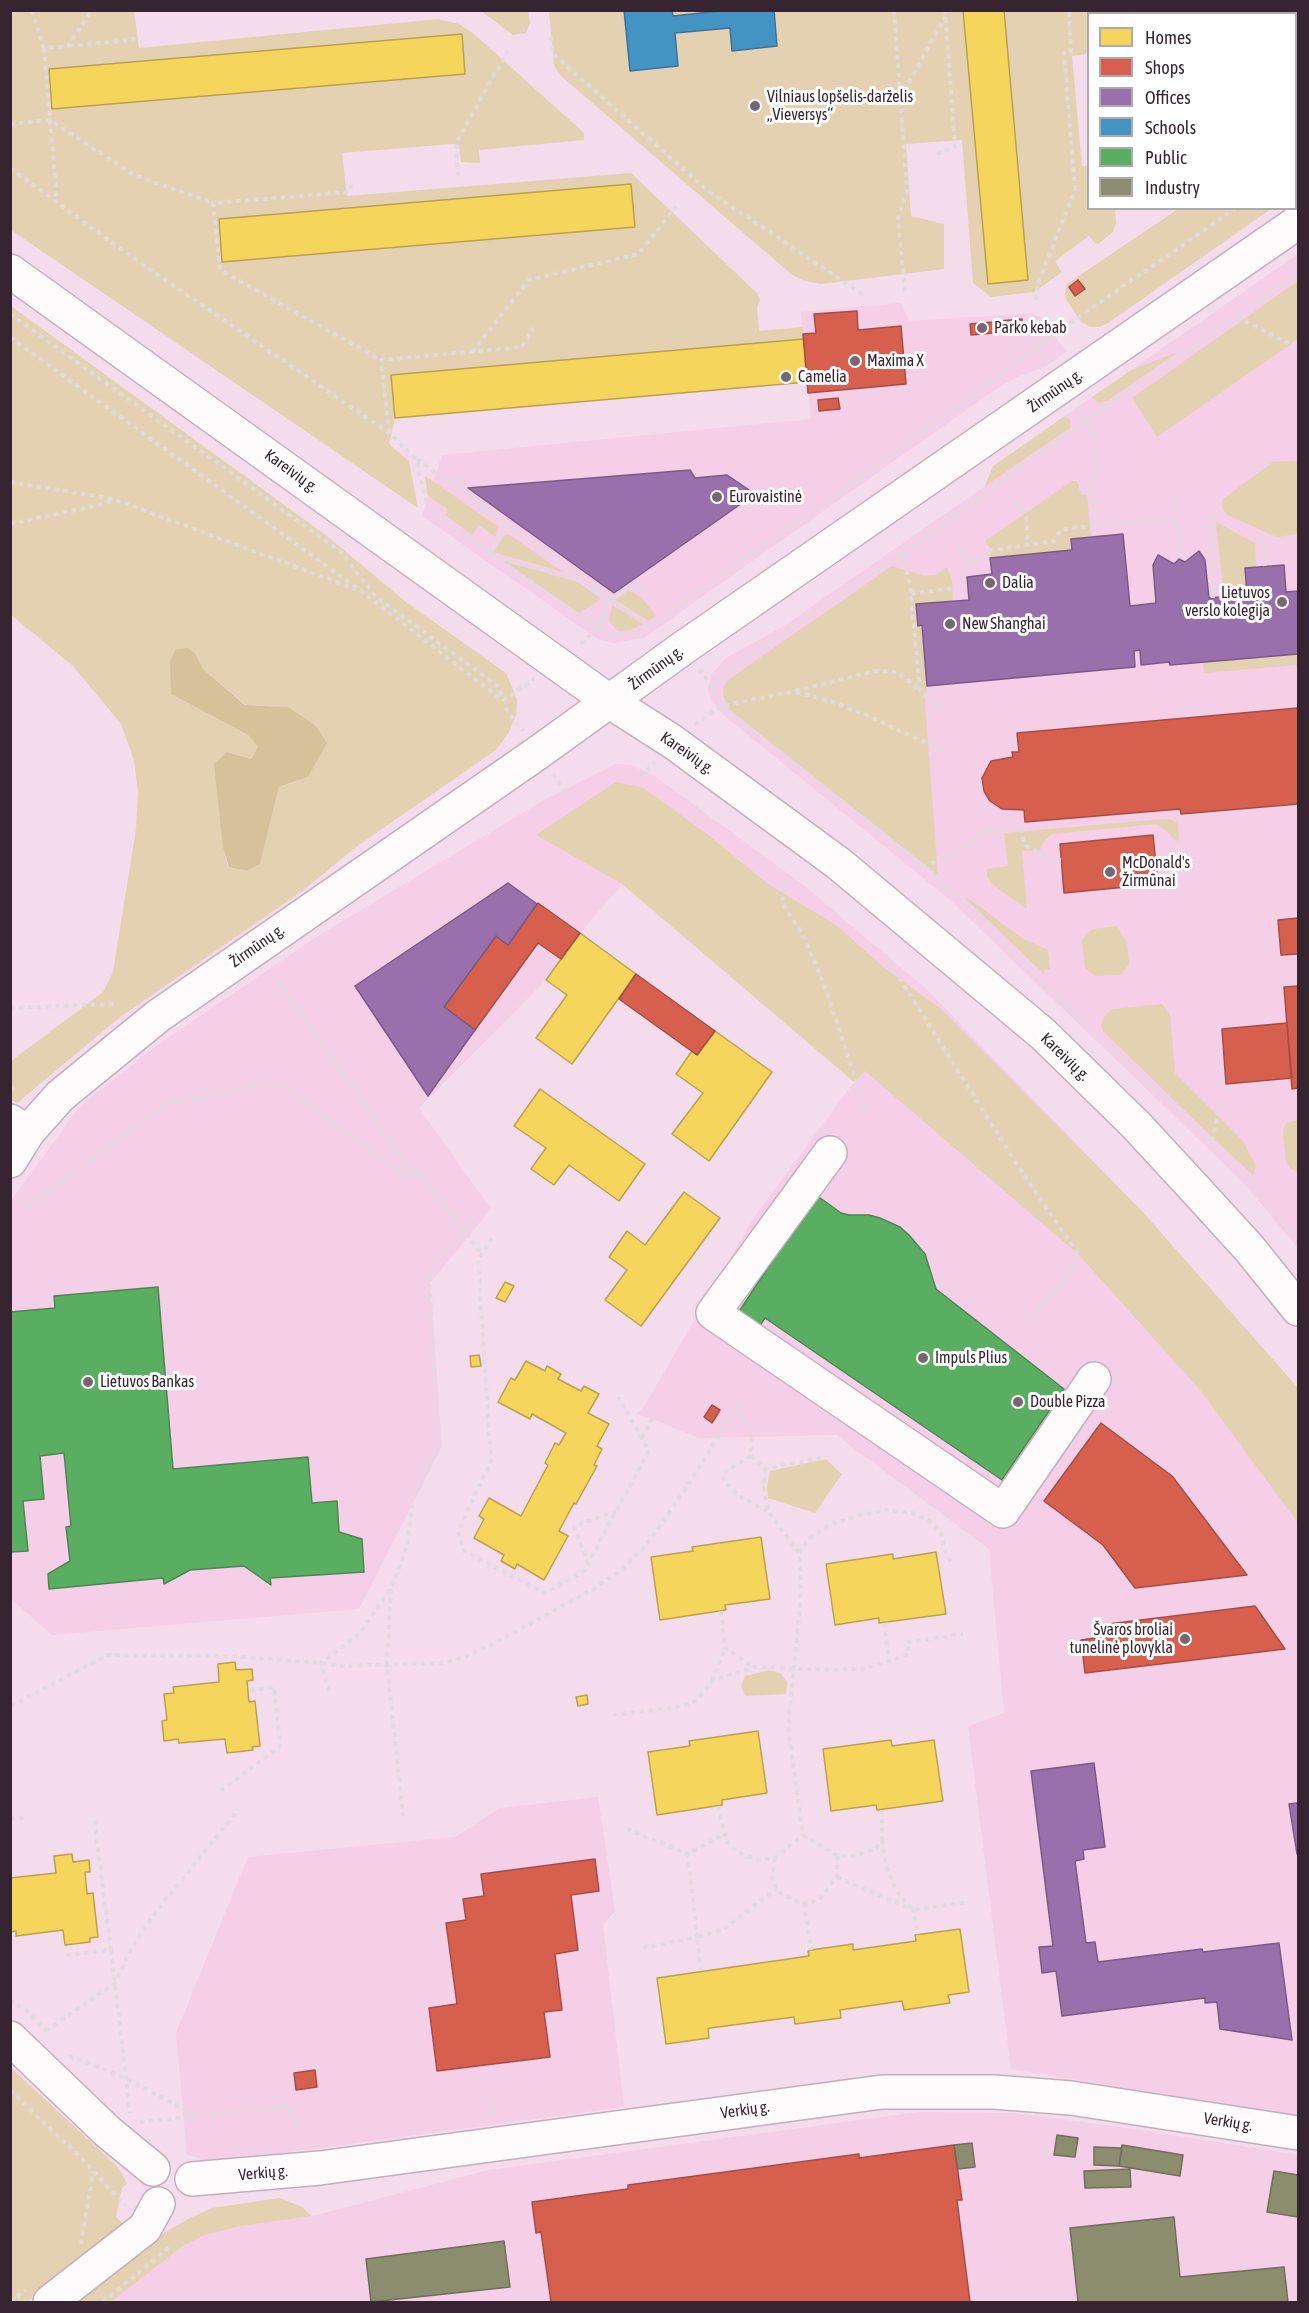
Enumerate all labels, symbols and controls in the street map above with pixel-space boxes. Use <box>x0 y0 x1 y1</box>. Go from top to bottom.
legend <box>1087 12 1297 210</box>
text: Homes <box>1145 27 1191 48</box>
text: Shops <box>1145 57 1185 78</box>
place label: Vilniaus lopšelis-darželis „Vieversys“ <box>767 87 913 125</box>
text: Offices <box>1145 87 1191 108</box>
marker: Vilniaus lopšelis-darželis „Vieversys“ <box>748 99 762 113</box>
text: Schools <box>1145 117 1196 138</box>
text: Public <box>1145 147 1187 168</box>
text: Industry <box>1145 177 1200 198</box>
place label: Parko kebab <box>994 318 1067 338</box>
marker: Parko kebab <box>975 321 989 335</box>
place label: Maxima X <box>867 351 924 371</box>
marker: Maxima X <box>848 354 862 368</box>
street label: Žirmūnų g. <box>1024 365 1086 417</box>
place label: Camelia <box>798 367 847 387</box>
marker: Camelia <box>779 370 793 384</box>
street label: Kareivių g. <box>261 445 321 497</box>
place label: Eurovaistinė <box>729 487 802 507</box>
marker: Eurovaistinė <box>710 490 724 504</box>
place label: Dalia <box>1002 573 1034 593</box>
marker: Dalia <box>983 576 997 590</box>
place label: Lietuvos verslo kolegija <box>1185 583 1270 621</box>
marker: Lietuvos verslo kolegija <box>1275 595 1289 609</box>
place label: New Shanghai <box>962 614 1046 634</box>
marker: New Shanghai <box>943 617 957 631</box>
street label: Žirmūnų g. <box>625 642 687 694</box>
street label: Kareivių g. <box>657 728 717 778</box>
place label: McDonald's Žirmūnai <box>1122 853 1190 891</box>
marker: McDonald's Žirmūnai <box>1103 865 1117 879</box>
street label: Žirmūnų g. <box>226 920 288 972</box>
street label: Kareivių g. <box>1037 1029 1093 1085</box>
place label: Impuls Plius <box>935 1348 1007 1368</box>
marker: Impuls Plius <box>916 1351 930 1365</box>
place label: Lietuvos Bankas <box>100 1372 194 1392</box>
marker: Lietuvos Bankas <box>81 1375 95 1389</box>
place label: Double Pizza <box>1030 1392 1105 1412</box>
marker: Double Pizza <box>1011 1395 1025 1409</box>
place label: Švaros broliai tunelinė plovykla <box>1070 1620 1173 1658</box>
marker: Švaros broliai tunelinė plovykla <box>1178 1632 1192 1646</box>
street label: Verkių g. <box>719 2097 771 2123</box>
street label: Verkių g. <box>1202 2109 1254 2135</box>
street label: Verkių g. <box>238 2161 288 2185</box>

